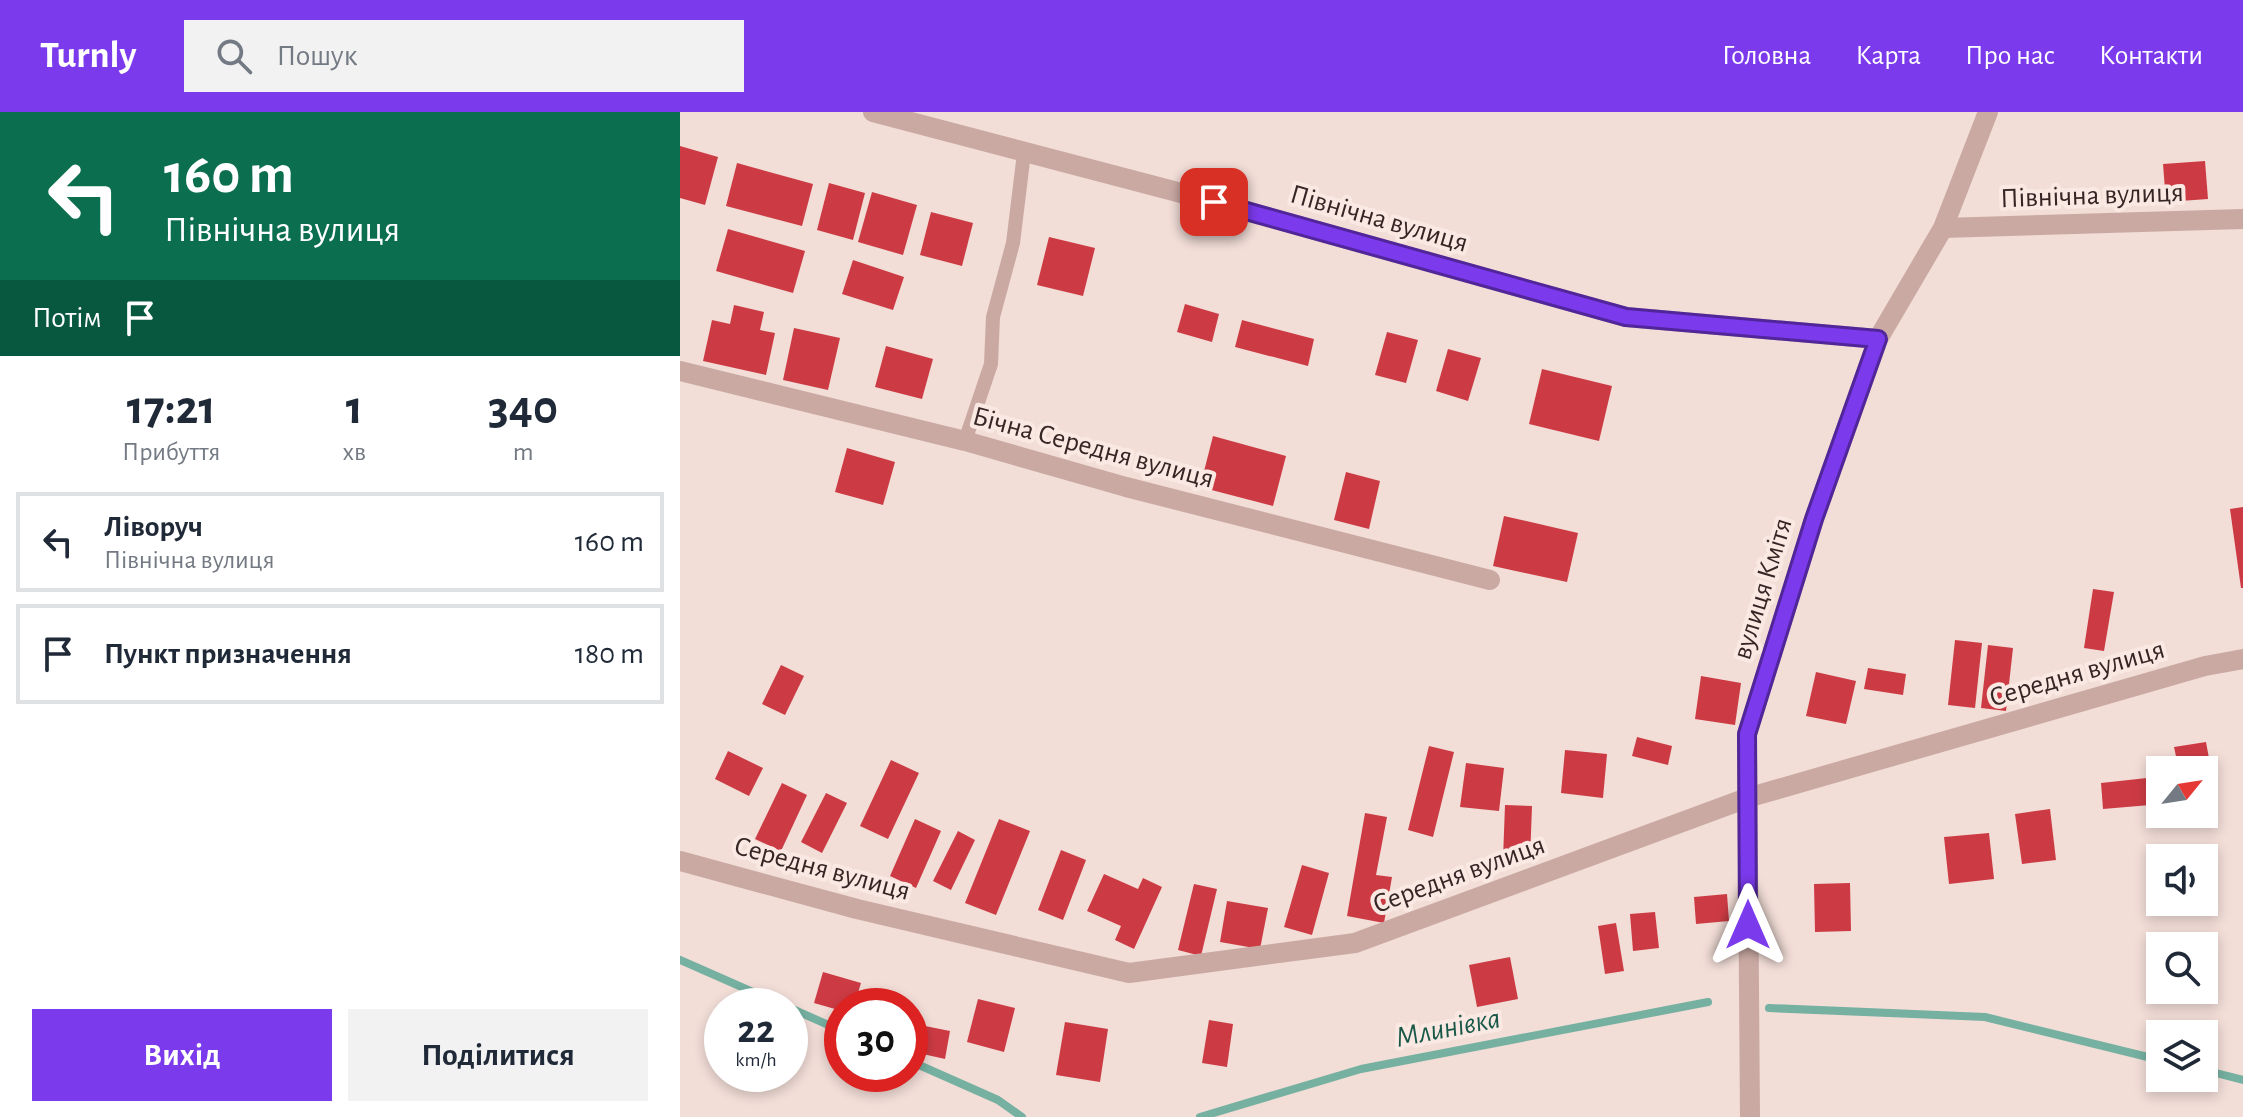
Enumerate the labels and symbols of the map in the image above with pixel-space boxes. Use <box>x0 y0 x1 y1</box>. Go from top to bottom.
pin <box>1180 168 1248 236</box>
street label: Північна вулиця <box>2000 179 2184 213</box>
street label: Північна вулиця <box>1287 180 1471 258</box>
street label: Бічна Середня вулиця <box>969 402 1217 494</box>
street label: вулиця Кмітя <box>1728 515 1798 663</box>
street label: Середня вулиця <box>1986 636 2168 712</box>
north arrow <box>2146 756 2218 828</box>
street label: Середня вулиця <box>1369 831 1549 919</box>
street label: Середня вулиця <box>731 832 913 906</box>
position arrow <box>1706 883 1790 967</box>
speed limit sign: 30 <box>824 988 928 1092</box>
water label: Млинівка <box>1393 1003 1503 1053</box>

